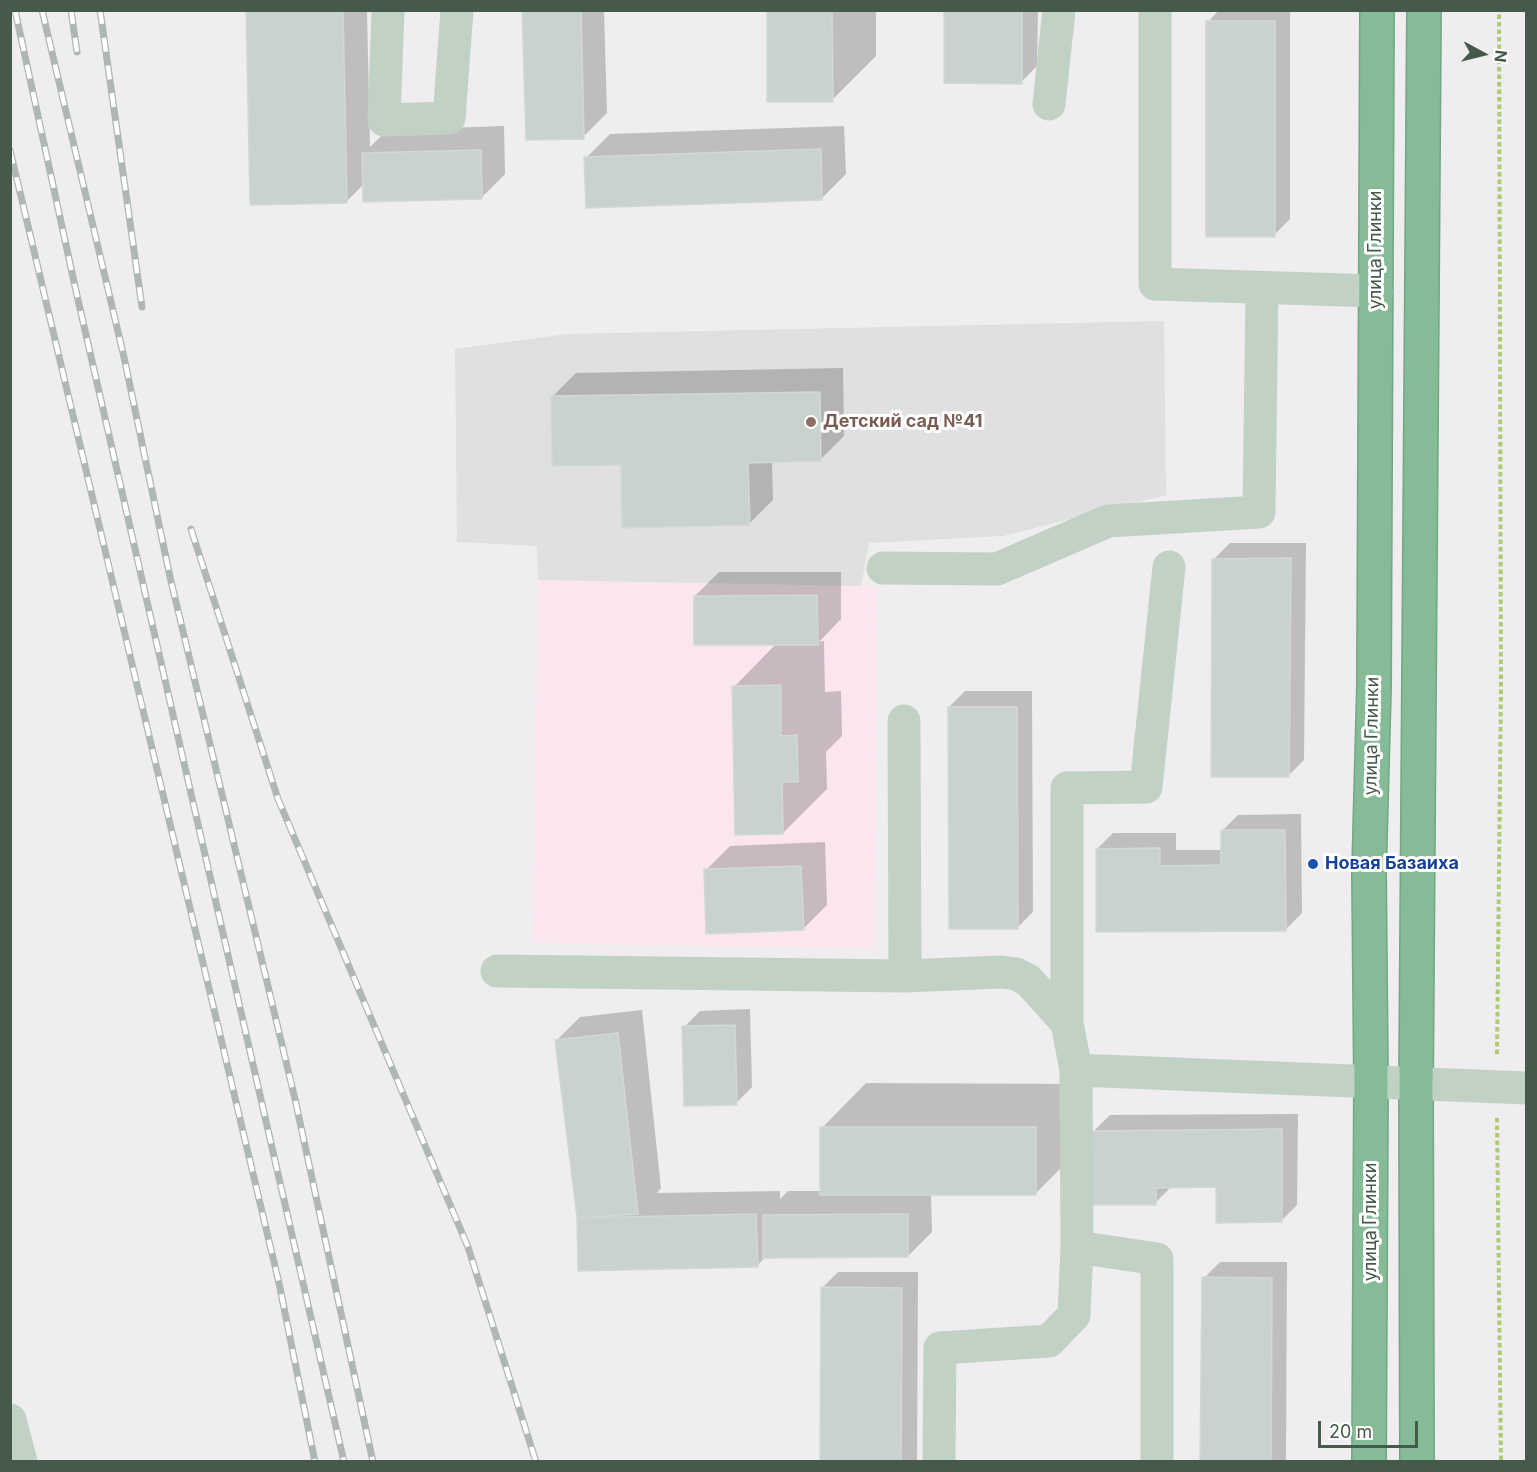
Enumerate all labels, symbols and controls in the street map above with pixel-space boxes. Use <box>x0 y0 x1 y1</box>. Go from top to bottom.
north arrow <box>1453 24 1513 84</box>
text: N <box>1490 49 1512 63</box>
street label: улица Глинки <box>1365 191 1387 309</box>
place label: Детский сад №41 <box>823 411 982 433</box>
marker: Детский сад №41 <box>804 415 818 429</box>
street label: улица Глинки <box>1360 676 1384 796</box>
place label: Новая Базаиха <box>1325 853 1459 875</box>
marker: Новая Базаиха <box>1306 857 1320 871</box>
street label: улица Глинки <box>1360 1163 1382 1281</box>
scale bar <box>1321 1409 1422 1447</box>
text: 20 m <box>1329 1421 1372 1442</box>

